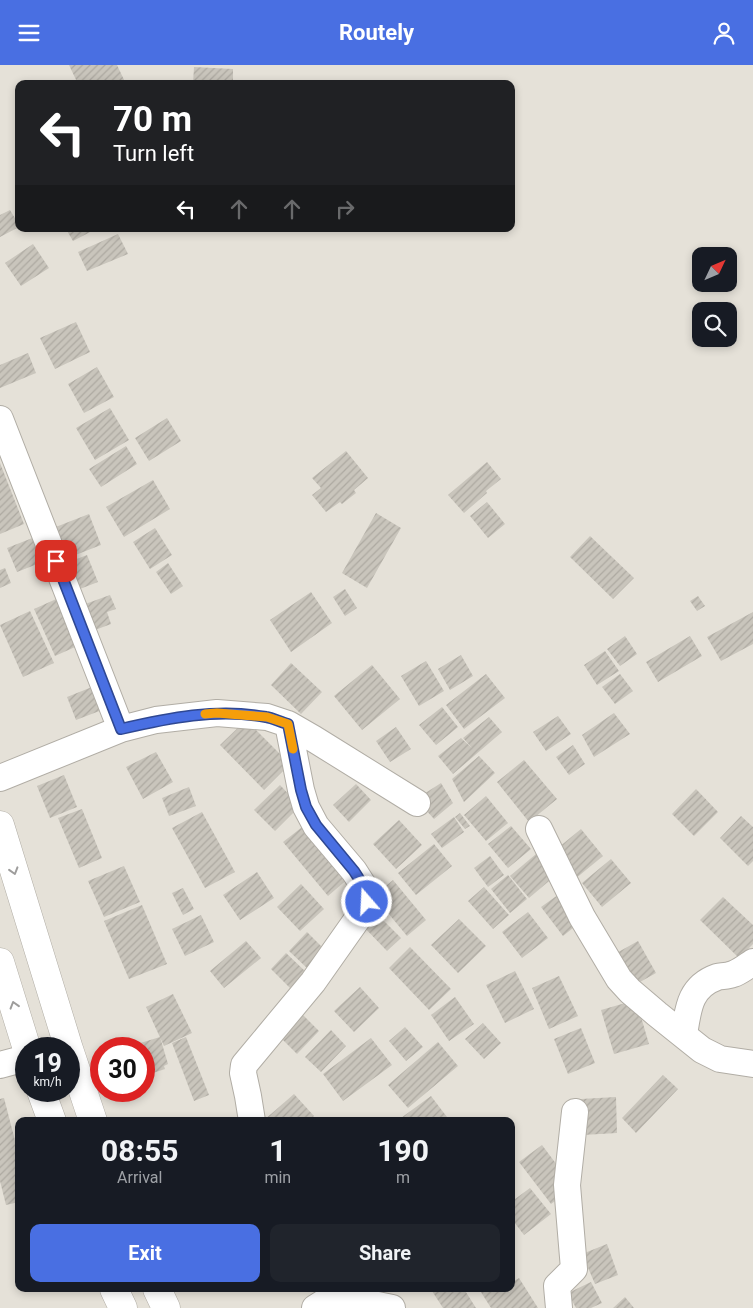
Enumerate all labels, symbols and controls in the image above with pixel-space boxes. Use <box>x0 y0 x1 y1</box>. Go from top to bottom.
icon: menu <box>15 19 43 47</box>
icon: person <box>710 19 738 47</box>
text: Routely <box>339 20 414 45</box>
text: 70 m <box>113 99 192 140</box>
icon: left <box>30 100 95 165</box>
text: Turn left <box>113 141 194 166</box>
icon: left <box>172 195 200 223</box>
icon: ahead <box>225 195 253 223</box>
icon: ahead <box>278 195 306 223</box>
icon: right <box>331 195 359 223</box>
north arrow <box>692 247 738 293</box>
map controls <box>692 247 737 347</box>
button: search <box>692 302 737 347</box>
pin <box>35 540 77 582</box>
icon: arrive <box>42 547 70 575</box>
one-way arrow <box>9 867 19 875</box>
position arrow <box>340 875 392 927</box>
one-way arrow <box>9 1001 19 1010</box>
speed limit sign: 30 <box>90 1037 155 1102</box>
text: 19 <box>33 1049 62 1078</box>
text: km/h <box>33 1075 62 1089</box>
text: 08:55 <box>101 1133 178 1168</box>
text: 1 <box>269 1133 286 1168</box>
text: 190 <box>377 1133 429 1168</box>
text: Arrival <box>117 1168 162 1187</box>
text: min <box>264 1168 291 1187</box>
text: m <box>396 1168 410 1187</box>
button: Exit <box>30 1224 260 1282</box>
button: Share <box>270 1224 500 1282</box>

